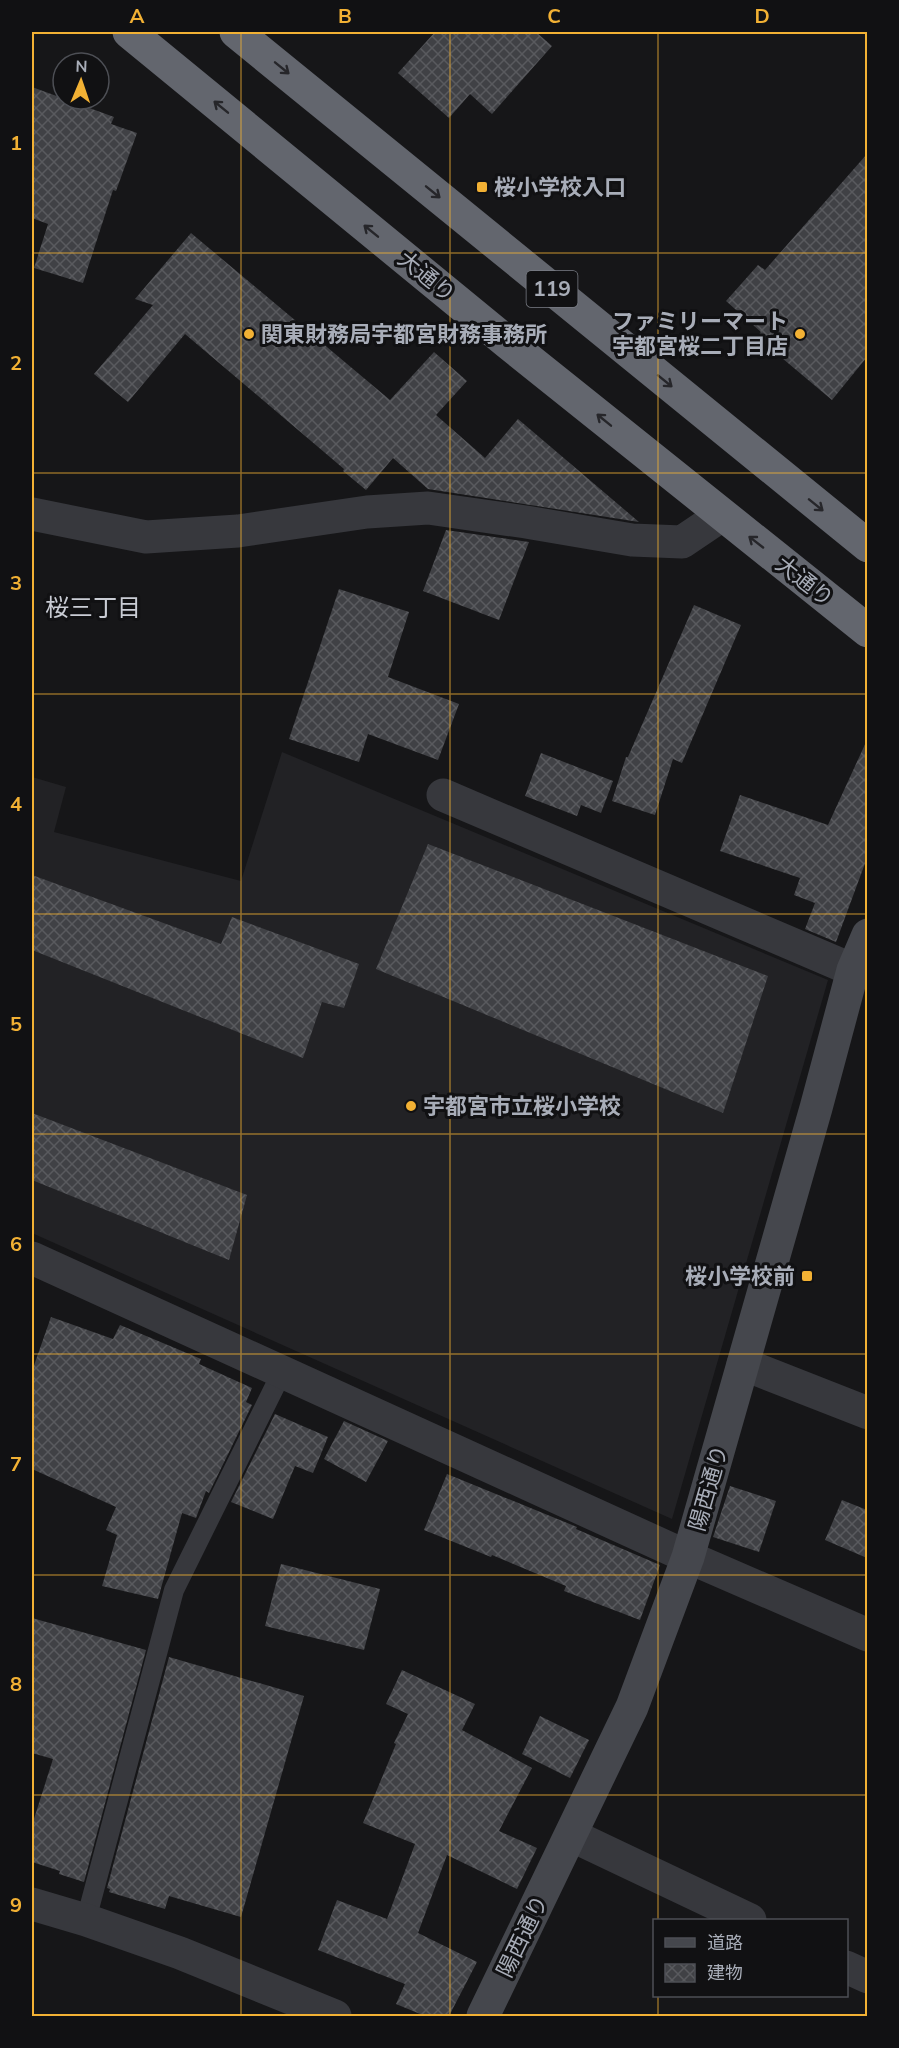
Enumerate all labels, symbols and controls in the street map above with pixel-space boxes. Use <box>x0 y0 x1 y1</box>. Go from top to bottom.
text: A <box>130 3 145 28</box>
text: B <box>338 3 352 28</box>
text: C <box>547 3 561 28</box>
text: D <box>754 3 770 28</box>
north arrow <box>51 51 111 111</box>
text: N <box>75 56 88 76</box>
one-way arrow <box>274 62 290 75</box>
one-way arrow <box>213 100 229 113</box>
text: 1 <box>10 130 22 155</box>
place label: 桜小学校入口 <box>494 173 626 201</box>
marker: 桜小学校入口 <box>475 180 489 194</box>
one-way arrow <box>425 185 441 198</box>
one-way arrow <box>363 224 379 237</box>
street label: 大通り <box>393 244 461 308</box>
road number: 119 <box>526 271 578 307</box>
place label: ファミリーマート 宇都宮桜二丁目店 <box>612 307 788 360</box>
place label: 関東財務局宇都宮財務事務所 <box>261 320 547 348</box>
marker: 関東財務局宇都宮財務事務所 <box>242 327 256 341</box>
marker: ファミリーマート 宇都宮桜二丁目店 <box>793 327 807 341</box>
text: 2 <box>10 350 22 375</box>
one-way arrow <box>657 375 673 388</box>
one-way arrow <box>596 414 612 427</box>
one-way arrow <box>808 498 824 511</box>
one-way arrow <box>748 536 764 549</box>
street label: 大通り <box>770 550 840 612</box>
text: 3 <box>10 570 22 595</box>
district label: 桜三丁目 <box>45 592 141 622</box>
text: 4 <box>10 791 22 816</box>
text: 5 <box>10 1011 22 1036</box>
place label: 宇都宮市立桜小学校 <box>423 1092 621 1120</box>
marker: 宇都宮市立桜小学校 <box>404 1099 418 1113</box>
text: 6 <box>10 1231 22 1256</box>
place label: 桜小学校前 <box>685 1262 795 1290</box>
marker: 桜小学校前 <box>800 1269 814 1283</box>
street label: 陽西通り <box>682 1442 734 1534</box>
text: 7 <box>10 1451 22 1476</box>
text: 8 <box>10 1671 22 1696</box>
street label: 陽西通り <box>490 1890 554 1982</box>
text: 9 <box>10 1892 22 1917</box>
legend <box>653 1919 848 1997</box>
text: 道路 <box>707 1931 743 1954</box>
text: 建物 <box>707 1961 743 1984</box>

